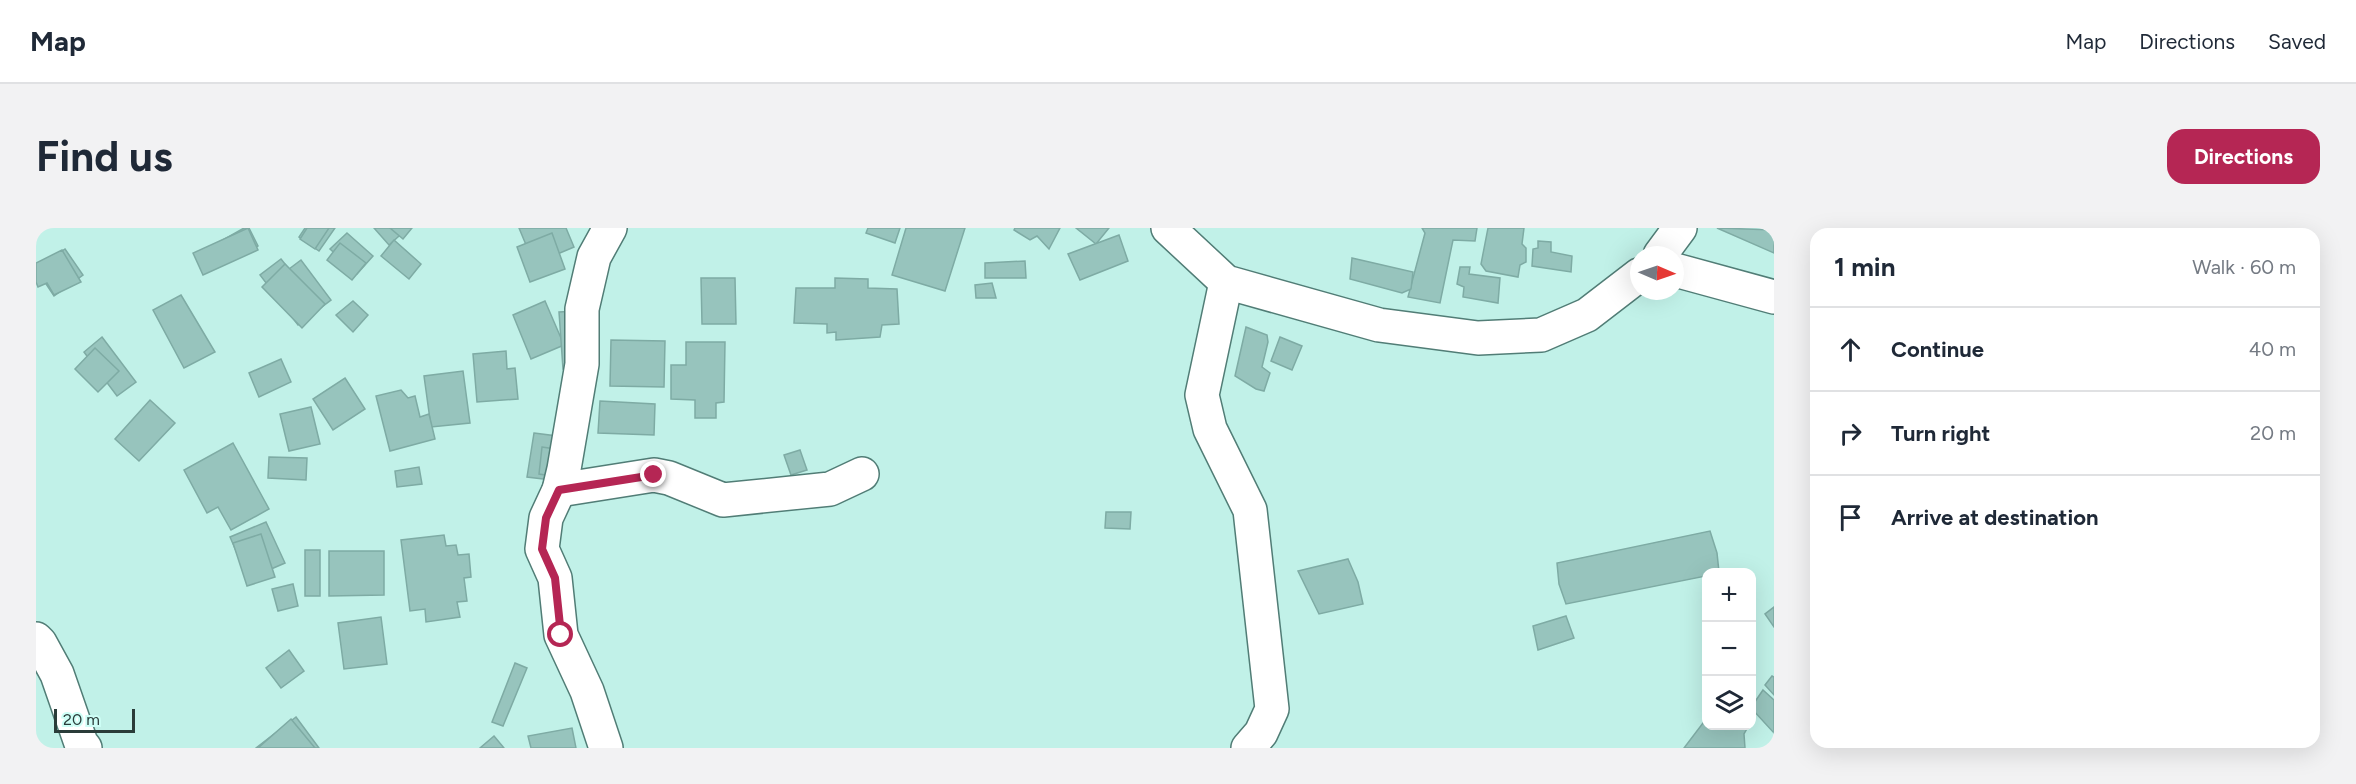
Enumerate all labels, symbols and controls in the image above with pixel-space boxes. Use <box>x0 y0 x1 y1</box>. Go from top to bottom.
text: Map <box>30 24 86 58</box>
text: Map <box>2065 29 2106 54</box>
text: Directions <box>2139 29 2235 54</box>
text: Saved <box>2268 29 2326 54</box>
button: Directions <box>2167 129 2320 184</box>
text: Find us <box>36 131 173 182</box>
north arrow <box>1630 246 1684 300</box>
text: 1 min <box>1834 251 1895 283</box>
text: Walk · 60 m <box>2192 255 2296 279</box>
icon: ahead <box>1834 333 1867 366</box>
text: Continue <box>1891 336 1984 363</box>
text: 40 m <box>2249 337 2296 361</box>
icon: right <box>1834 417 1867 450</box>
text: Turn right <box>1891 420 1990 447</box>
text: 20 m <box>2250 421 2296 445</box>
route end <box>640 461 666 487</box>
icon: arrive <box>1834 501 1867 534</box>
text: Arrive at destination <box>1891 504 2099 531</box>
map controls <box>1702 568 1756 730</box>
button: + <box>1702 568 1756 622</box>
route start <box>547 621 573 647</box>
button: − <box>1702 622 1756 676</box>
button: layers <box>1702 676 1756 730</box>
scale bar <box>54 706 135 733</box>
text: 20 m <box>63 710 100 729</box>

